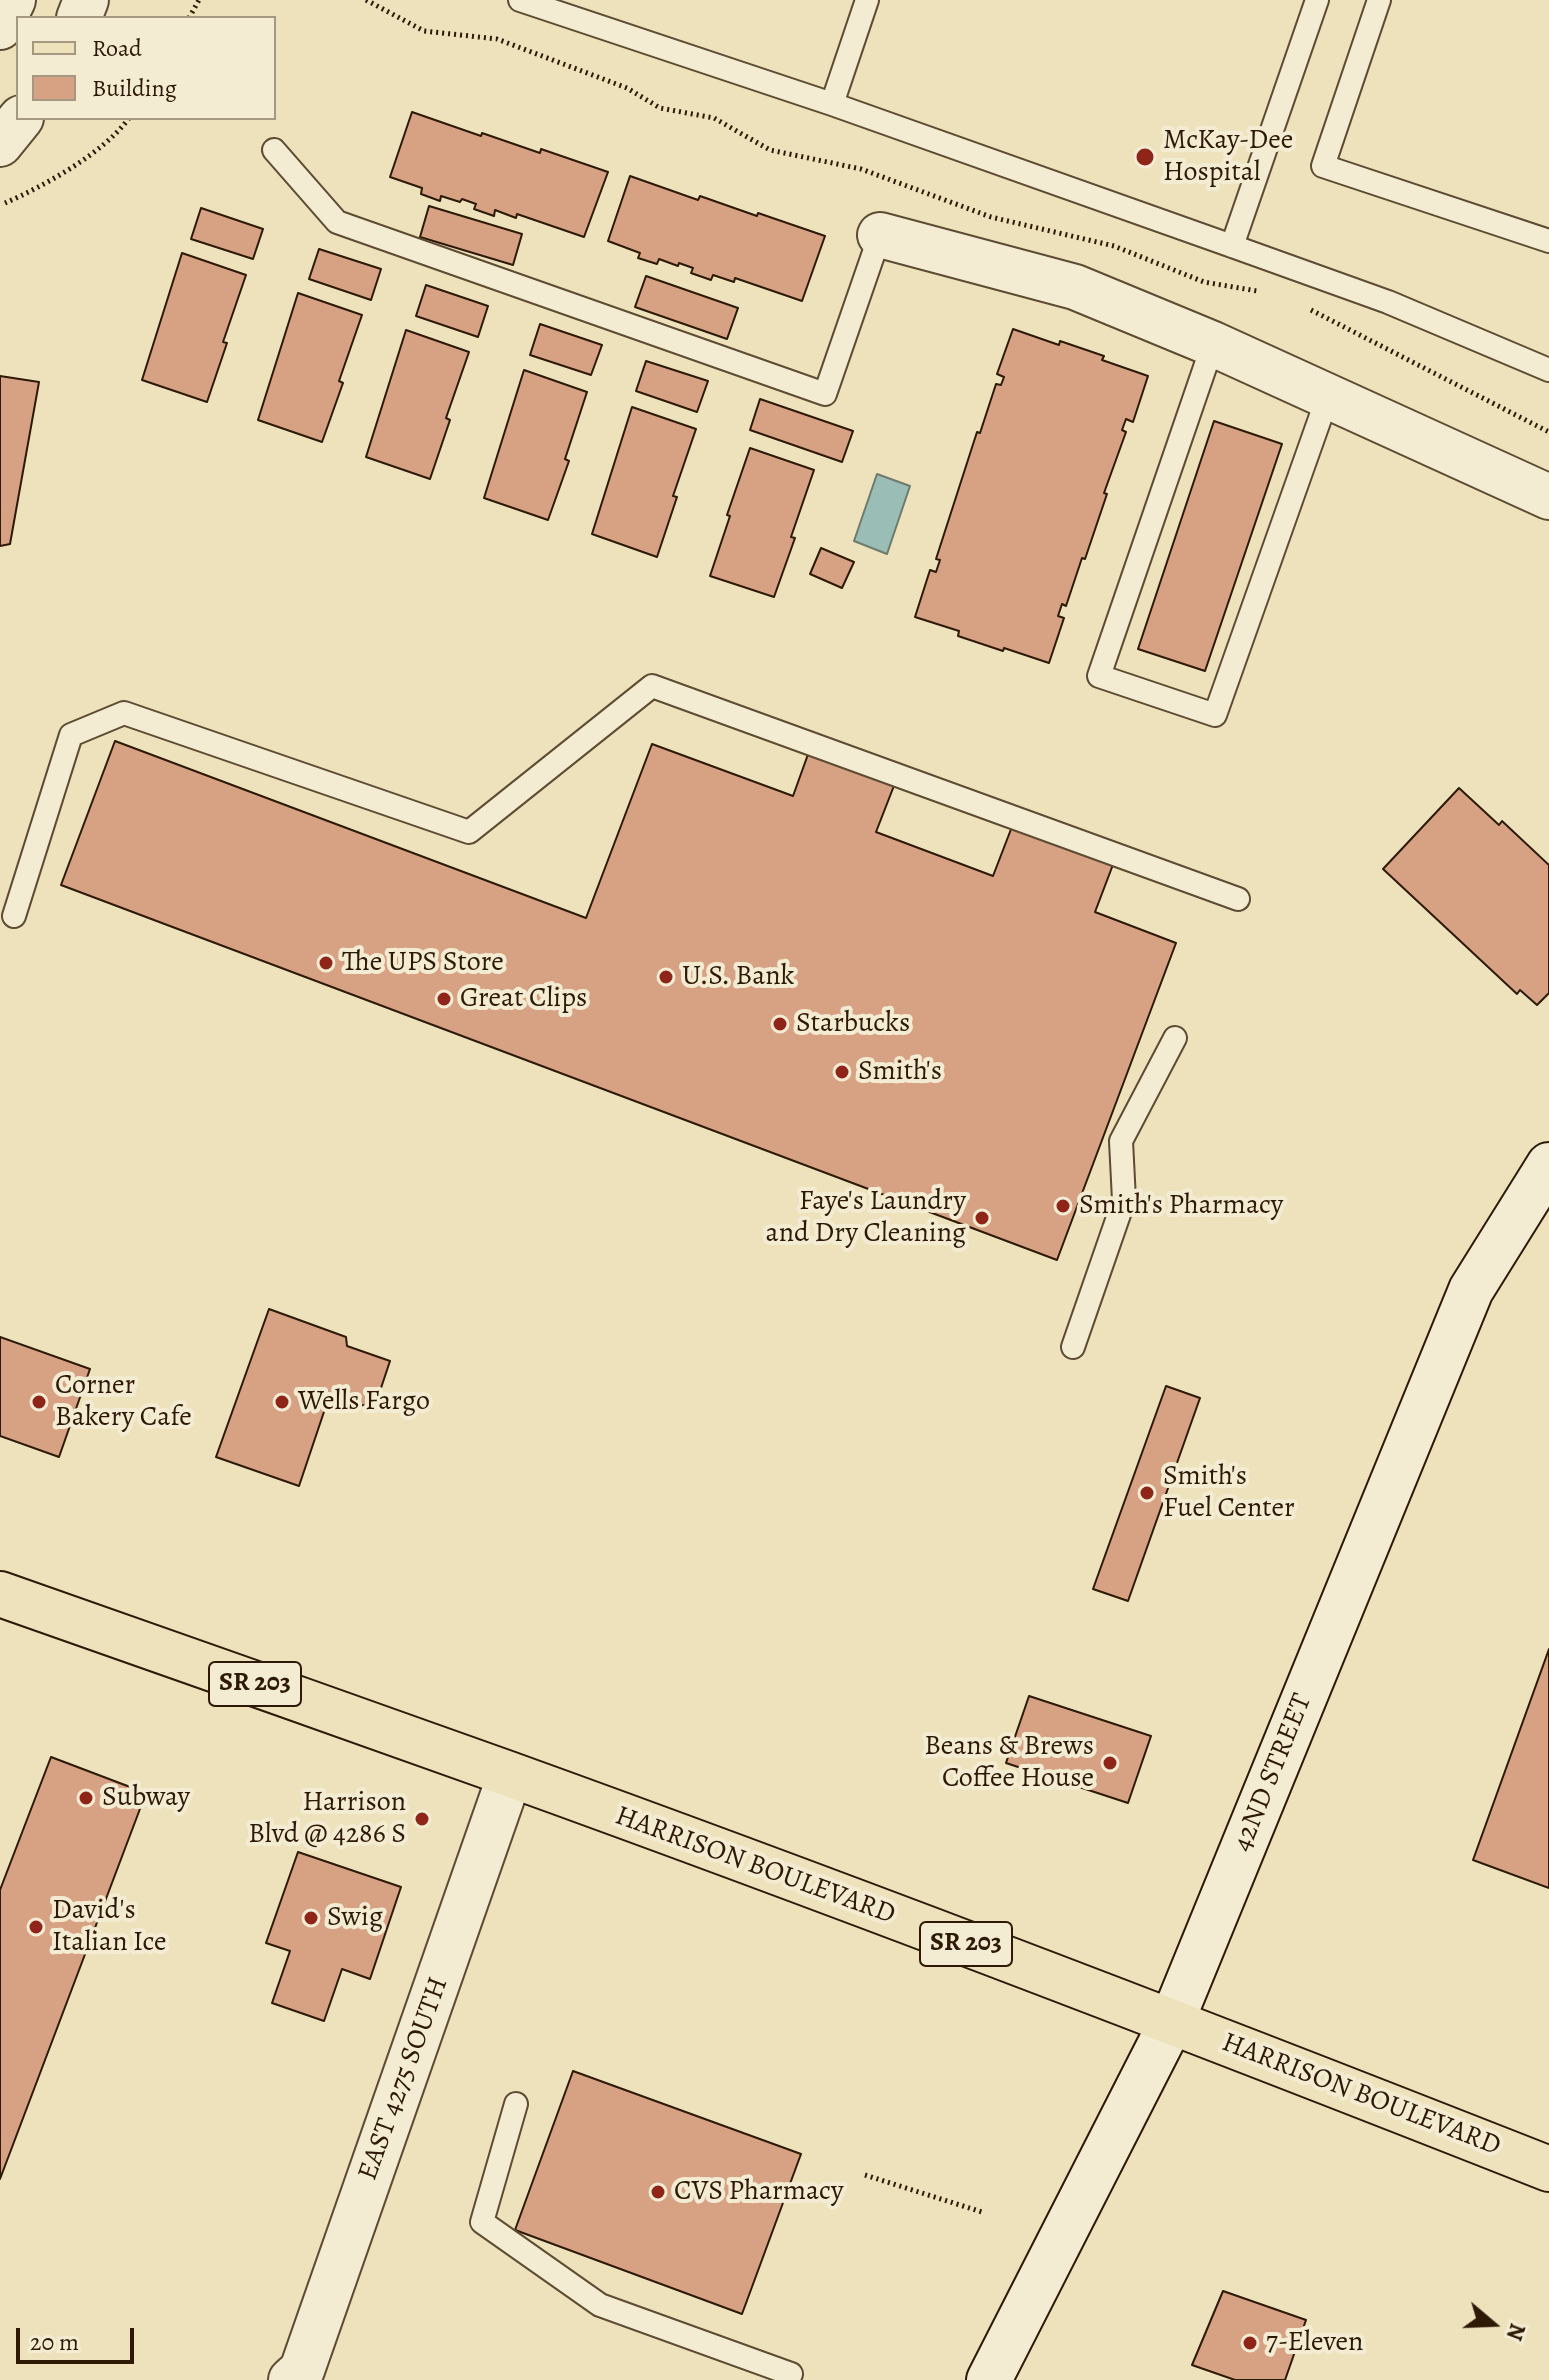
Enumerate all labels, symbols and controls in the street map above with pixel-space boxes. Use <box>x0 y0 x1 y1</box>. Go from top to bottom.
legend <box>16 16 276 120</box>
text: Road <box>92 32 142 64</box>
text: Building <box>92 72 177 104</box>
place label: McKay-Dee Hospital <box>1163 124 1293 190</box>
marker: McKay-Dee Hospital <box>1134 146 1156 168</box>
place label: The UPS Store <box>342 946 504 980</box>
marker: The UPS Store <box>317 954 335 972</box>
place label: U.S. Bank <box>682 960 794 994</box>
marker: U.S. Bank <box>657 968 675 986</box>
place label: Great Clips <box>460 982 587 1016</box>
marker: Great Clips <box>435 990 453 1008</box>
place label: Starbucks <box>796 1007 910 1041</box>
marker: Starbucks <box>771 1015 789 1033</box>
place label: Smith's <box>858 1055 942 1089</box>
marker: Smith's <box>833 1063 851 1081</box>
place label: Faye's Laundry and Dry Cleaning <box>766 1185 966 1251</box>
place label: Smith's Pharmacy <box>1079 1189 1283 1223</box>
marker: Smith's Pharmacy <box>1054 1197 1072 1215</box>
marker: Faye's Laundry and Dry Cleaning <box>973 1209 991 1227</box>
place label: Corner Bakery Cafe <box>55 1369 192 1435</box>
place label: Wells Fargo <box>298 1385 430 1419</box>
marker: Corner Bakery Cafe <box>30 1393 48 1411</box>
marker: Wells Fargo <box>273 1393 291 1411</box>
place label: Smith's Fuel Center <box>1163 1460 1295 1526</box>
marker: Smith's Fuel Center <box>1138 1484 1156 1502</box>
road number: SR 203 <box>209 1662 301 1706</box>
street label: 42ND STREET <box>1226 1689 1320 1857</box>
place label: Beans & Brews Coffee House <box>924 1730 1094 1796</box>
marker: Beans & Brews Coffee House <box>1101 1754 1119 1772</box>
place label: Subway <box>102 1781 190 1815</box>
place label: Harrison Blvd @ 4286 S <box>248 1786 406 1852</box>
marker: Subway <box>77 1789 95 1807</box>
street label: HARRISON BOULEVARD <box>610 1800 900 1932</box>
marker: Harrison Blvd @ 4286 S <box>413 1810 431 1828</box>
place label: David's Italian Ice <box>52 1894 167 1960</box>
place label: Swig <box>327 1901 383 1935</box>
marker: Swig <box>302 1909 320 1927</box>
marker: David's Italian Ice <box>27 1918 45 1936</box>
road number: SR 203 <box>920 1922 1012 1966</box>
street label: EAST 4275 SOUTH <box>352 1973 456 2185</box>
street label: HARRISON BOULEVARD <box>1217 2026 1505 2164</box>
place label: CVS Pharmacy <box>674 2175 843 2209</box>
marker: CVS Pharmacy <box>649 2183 667 2201</box>
north arrow <box>1453 2284 1533 2364</box>
scale bar <box>20 2312 138 2362</box>
text: N <box>1499 2319 1532 2344</box>
text: 20 m <box>30 2326 79 2358</box>
place label: 7-Eleven <box>1266 2326 1363 2360</box>
marker: 7-Eleven <box>1241 2334 1259 2352</box>

